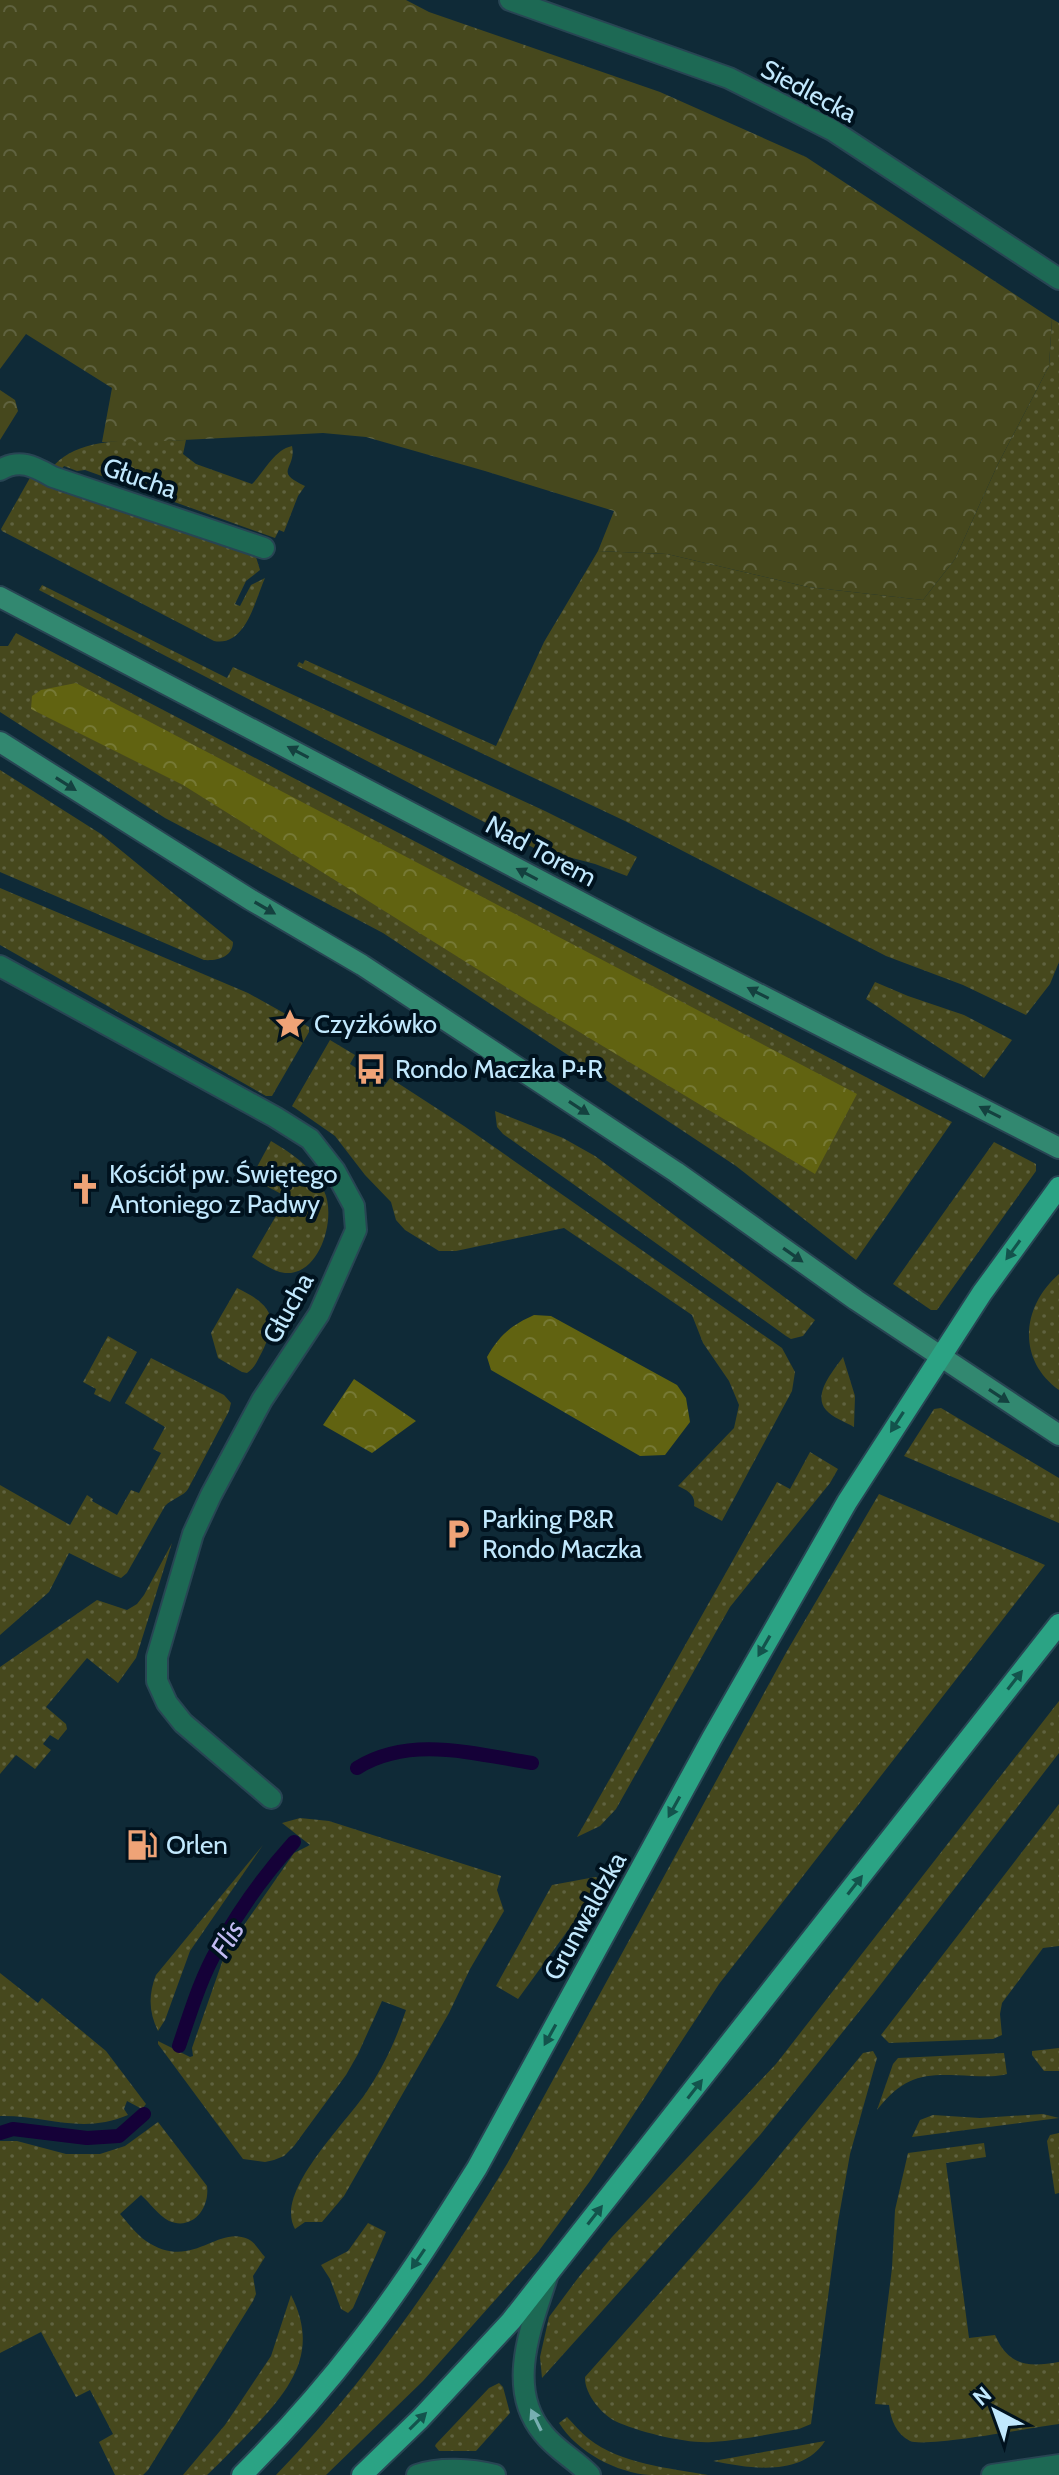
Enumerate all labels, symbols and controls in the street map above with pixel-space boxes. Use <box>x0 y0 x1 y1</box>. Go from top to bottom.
street label: Siedlecka <box>756 53 863 130</box>
street label: Głucha <box>99 451 181 506</box>
one-way arrow <box>286 746 309 759</box>
one-way arrow <box>55 776 77 790</box>
street label: Nad Torem <box>480 808 602 894</box>
one-way arrow <box>516 867 539 880</box>
one-way arrow <box>254 901 276 915</box>
one-way arrow <box>747 987 770 1000</box>
place icon: Czyżkówko <box>273 1007 307 1041</box>
place label: Czyżkówko <box>314 1008 437 1040</box>
bus stop icon: Rondo Maczka P+R <box>354 1052 388 1086</box>
place label: Rondo Maczka P+R <box>395 1053 603 1085</box>
one-way arrow <box>568 1100 589 1115</box>
one-way arrow <box>978 1105 1001 1118</box>
place label: Kościół pw. Świętego Antoniego z Padwy <box>109 1158 338 1220</box>
church icon: Kościół pw. Świętego Antoniego z Padwy <box>68 1172 102 1206</box>
one-way arrow <box>1005 1239 1021 1261</box>
one-way arrow <box>782 1247 804 1263</box>
street label: Głucha <box>256 1267 321 1349</box>
one-way arrow <box>988 1388 1010 1403</box>
one-way arrow <box>890 1411 904 1433</box>
place label: Parking P&R Rondo Maczka <box>482 1503 643 1565</box>
parking icon: Parking P&R Rondo Maczka <box>441 1517 475 1551</box>
one-way arrow <box>757 1635 771 1657</box>
one-way arrow <box>1007 1670 1023 1690</box>
one-way arrow <box>668 1796 682 1818</box>
fuel station icon: Orlen <box>125 1828 159 1862</box>
place label: Orlen <box>166 1829 228 1861</box>
street label: Grunwaldzka <box>537 1846 634 1986</box>
one-way arrow <box>846 1875 863 1895</box>
water label: Flis <box>203 1914 251 1964</box>
one-way arrow <box>543 2024 557 2046</box>
one-way arrow <box>686 2079 702 2099</box>
one-way arrow <box>587 2205 603 2225</box>
one-way arrow <box>411 2249 426 2270</box>
north arrow <box>955 2371 1035 2451</box>
text: N <box>967 2381 997 2412</box>
one-way arrow <box>529 2409 543 2432</box>
one-way arrow <box>409 2412 427 2431</box>

